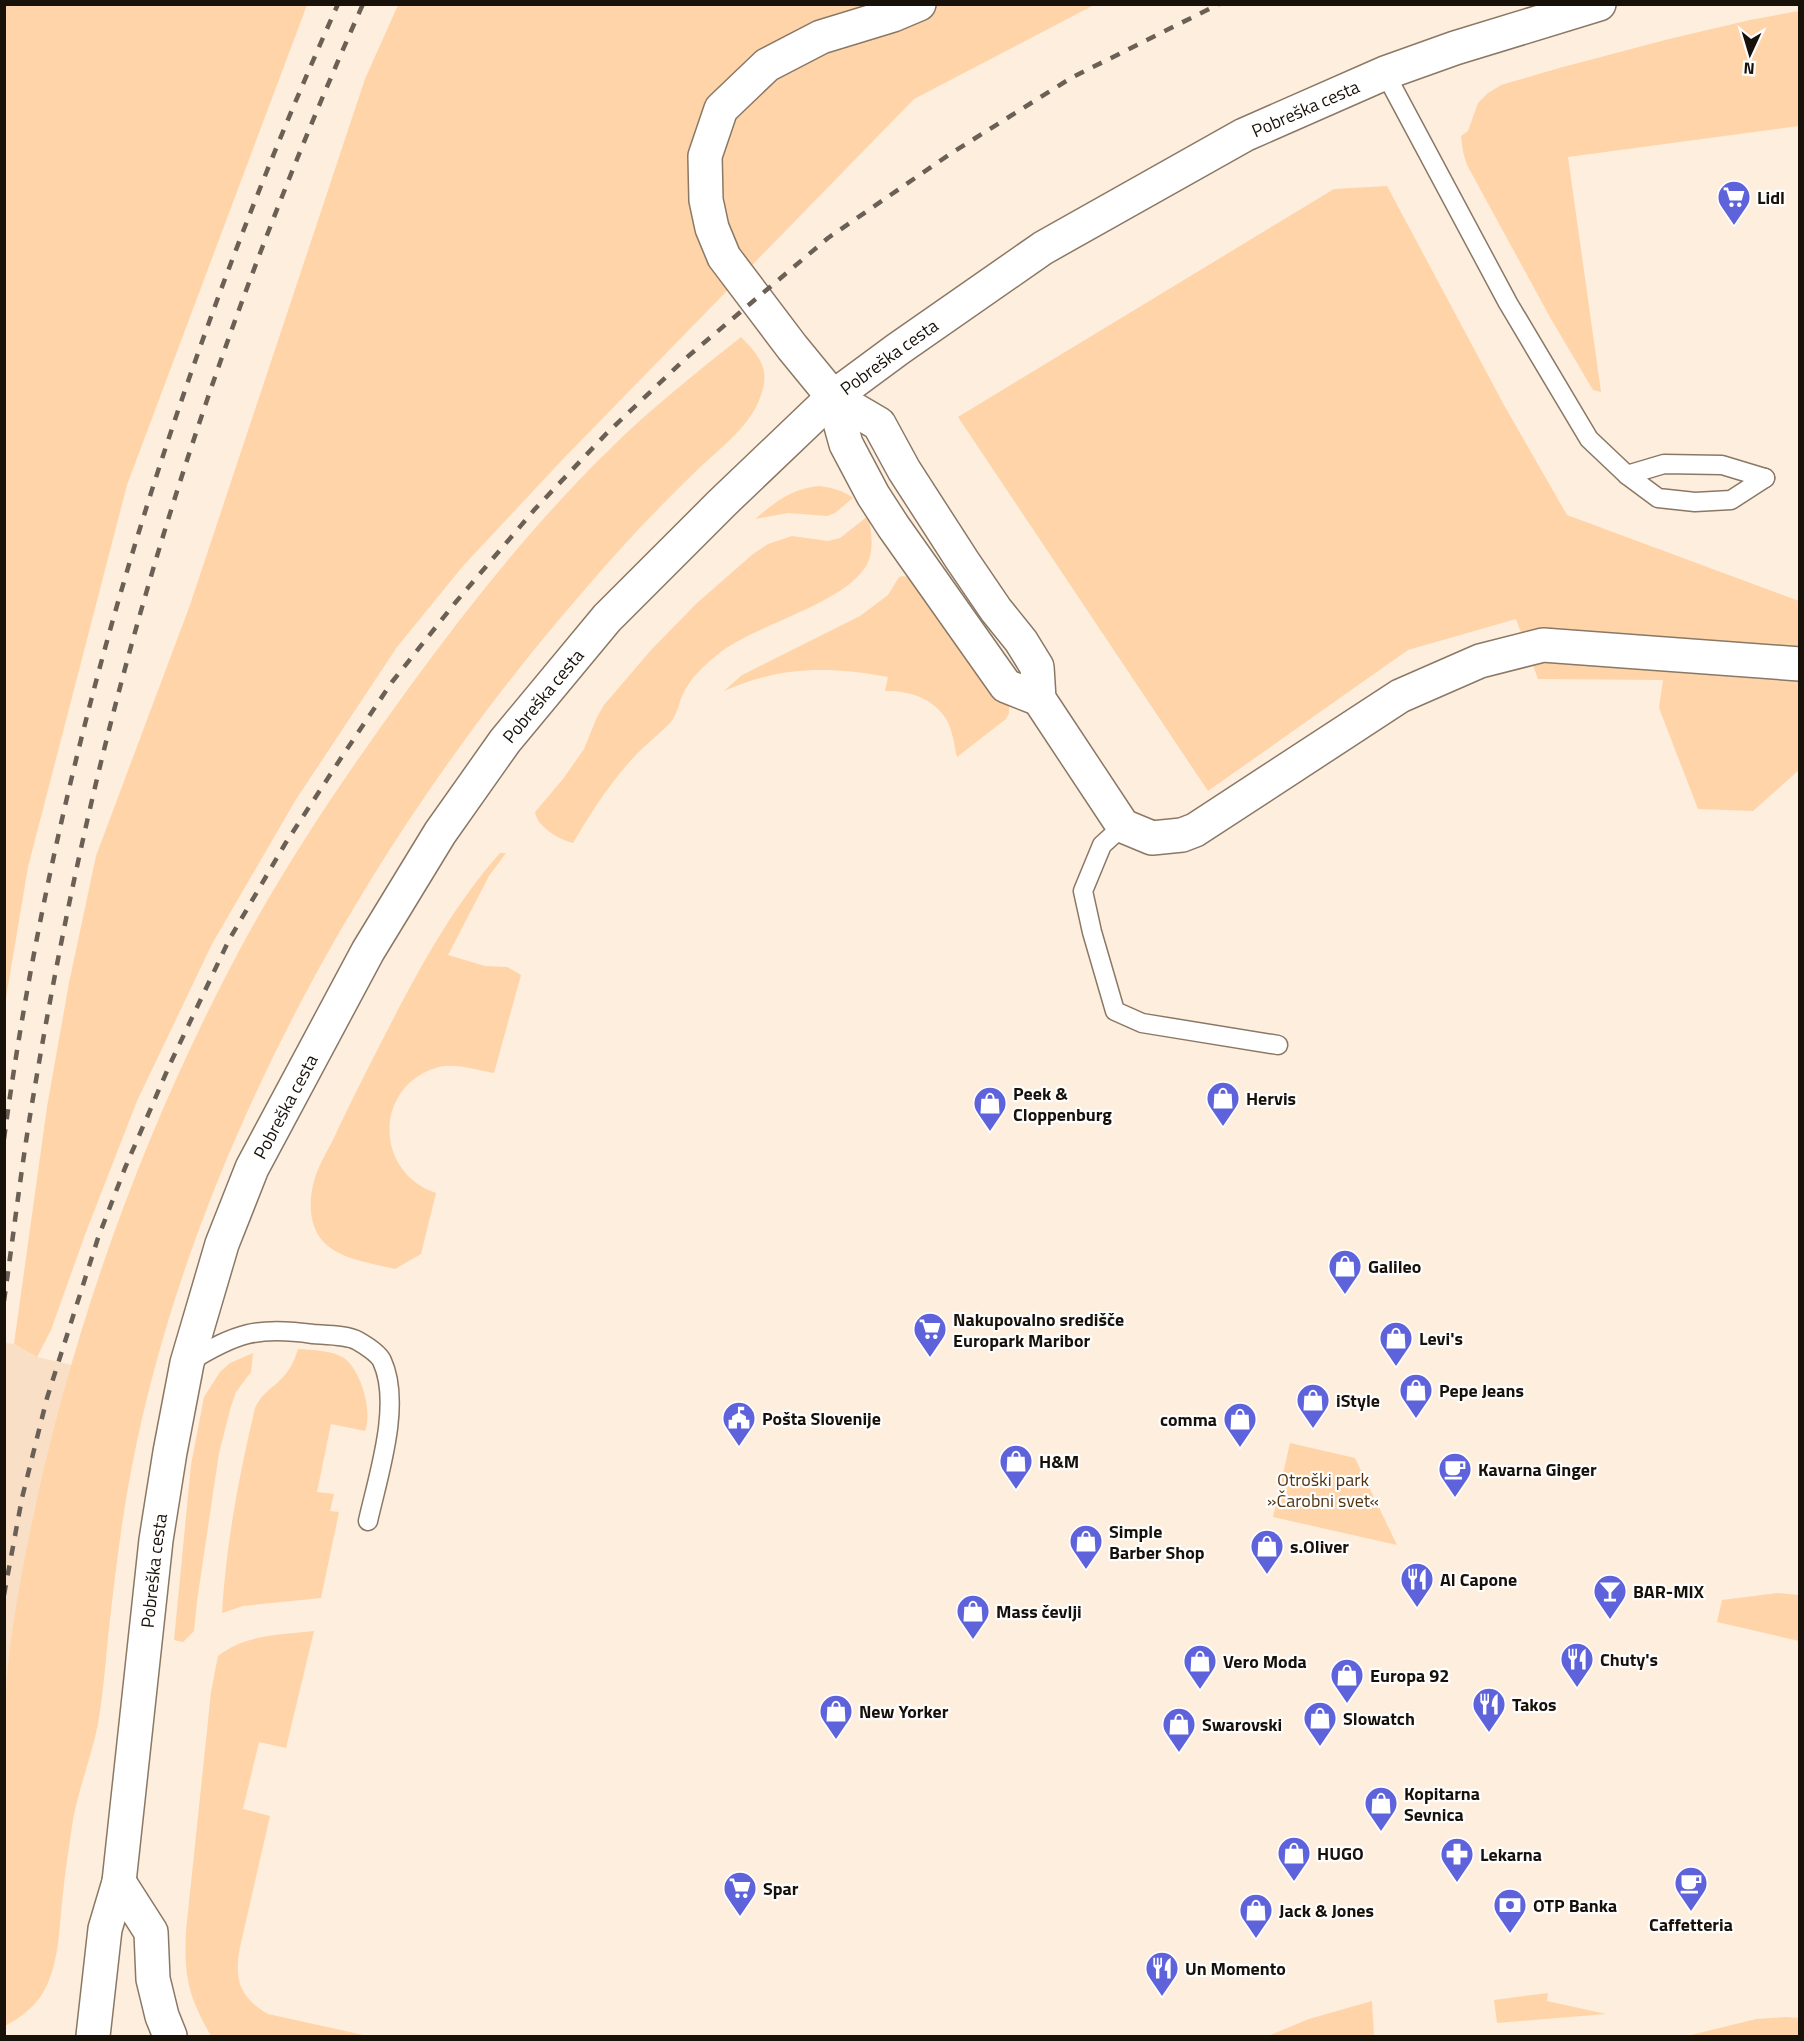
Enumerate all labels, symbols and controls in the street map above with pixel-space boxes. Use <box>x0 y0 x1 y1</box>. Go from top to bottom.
north arrow <box>1720 24 1780 84</box>
text: N <box>1743 57 1755 81</box>
street label: Pobreška cesta <box>1247 73 1363 144</box>
supermarket icon: Lidl <box>1716 179 1752 226</box>
place label: Lidl <box>1757 184 1785 211</box>
street label: Pobreška cesta <box>834 312 943 401</box>
street label: Pobreška cesta <box>495 643 590 749</box>
street label: Pobreška cesta <box>246 1049 324 1164</box>
place label: Peek & Cloppenburg <box>1013 1080 1112 1128</box>
shop icon: Hervis <box>1205 1080 1241 1127</box>
shop icon: Peek & Cloppenburg <box>972 1085 1008 1132</box>
place label: Hervis <box>1246 1085 1296 1112</box>
shop icon: Galileo <box>1327 1248 1363 1295</box>
place label: Galileo <box>1368 1253 1421 1280</box>
place label: Nakupovalno središče Europark Maribor <box>953 1306 1124 1354</box>
supermarket icon: Nakupovalno središče Europark Maribor <box>912 1311 948 1358</box>
shop icon: Levi's <box>1378 1320 1414 1367</box>
place label: Levi's <box>1419 1325 1463 1352</box>
shop icon: Pepe Jeans <box>1398 1372 1434 1419</box>
place label: Pepe Jeans <box>1439 1377 1524 1404</box>
shop icon: iStyle <box>1295 1382 1331 1429</box>
place label: iStyle <box>1336 1387 1380 1414</box>
public building icon: Pošta Slovenije <box>721 1400 757 1447</box>
shop icon: comma <box>1222 1401 1258 1448</box>
place label: Pošta Slovenije <box>762 1405 881 1432</box>
place label: comma <box>1160 1406 1217 1433</box>
shop icon: H&M <box>998 1443 1034 1490</box>
place label: H&M <box>1039 1448 1079 1475</box>
cafe icon: Kavarna Ginger <box>1437 1451 1473 1498</box>
place label: Kavarna Ginger <box>1478 1456 1597 1483</box>
park label: Otroški park »Čarobni svet« <box>1267 1466 1379 1514</box>
street label: Pobreška cesta <box>133 1511 174 1629</box>
place label: Simple Barber Shop <box>1109 1518 1205 1566</box>
shop icon: Simple Barber Shop <box>1068 1523 1104 1570</box>
shop icon: s.Oliver <box>1249 1528 1285 1575</box>
place label: s.Oliver <box>1290 1533 1349 1560</box>
restaurant icon: Al Capone <box>1399 1561 1435 1608</box>
place label: Al Capone <box>1440 1566 1517 1593</box>
bar icon: BAR-MIX <box>1592 1573 1628 1620</box>
place label: BAR-MIX <box>1633 1578 1705 1605</box>
shop icon: Mass čevlji <box>955 1593 991 1640</box>
place label: Mass čevlji <box>996 1598 1082 1625</box>
restaurant icon: Chuty's <box>1559 1641 1595 1688</box>
shop icon: Vero Moda <box>1182 1643 1218 1690</box>
place label: Chuty's <box>1600 1646 1658 1673</box>
place label: Vero Moda <box>1223 1648 1307 1675</box>
shop icon: Europa 92 <box>1329 1657 1365 1704</box>
place label: Europa 92 <box>1370 1662 1449 1689</box>
restaurant icon: Takos <box>1471 1686 1507 1733</box>
place label: Takos <box>1512 1691 1557 1718</box>
shop icon: New Yorker <box>818 1693 854 1740</box>
place label: New Yorker <box>859 1698 949 1725</box>
shop icon: Slowatch <box>1302 1700 1338 1747</box>
place label: Slowatch <box>1343 1705 1415 1732</box>
shop icon: Swarovski <box>1161 1706 1197 1753</box>
place label: Swarovski <box>1202 1711 1282 1738</box>
place label: Kopitarna Sevnica <box>1404 1780 1480 1828</box>
shop icon: Kopitarna Sevnica <box>1363 1785 1399 1832</box>
shop icon: HUGO <box>1276 1835 1312 1882</box>
pharmacy icon: Lekarna <box>1439 1836 1475 1883</box>
place label: HUGO <box>1317 1840 1364 1867</box>
place label: Lekarna <box>1480 1841 1542 1868</box>
cafe icon: Caffetteria <box>1673 1865 1709 1912</box>
supermarket icon: Spar <box>722 1870 758 1917</box>
place label: Spar <box>763 1875 799 1902</box>
bank icon: OTP Banka <box>1492 1887 1528 1934</box>
shop icon: Jack & Jones <box>1238 1892 1274 1939</box>
place label: OTP Banka <box>1533 1892 1617 1919</box>
place label: Jack & Jones <box>1279 1897 1374 1924</box>
place label: Caffetteria <box>1649 1911 1733 1938</box>
restaurant icon: Un Momento <box>1144 1950 1180 1997</box>
place label: Un Momento <box>1185 1955 1286 1982</box>

